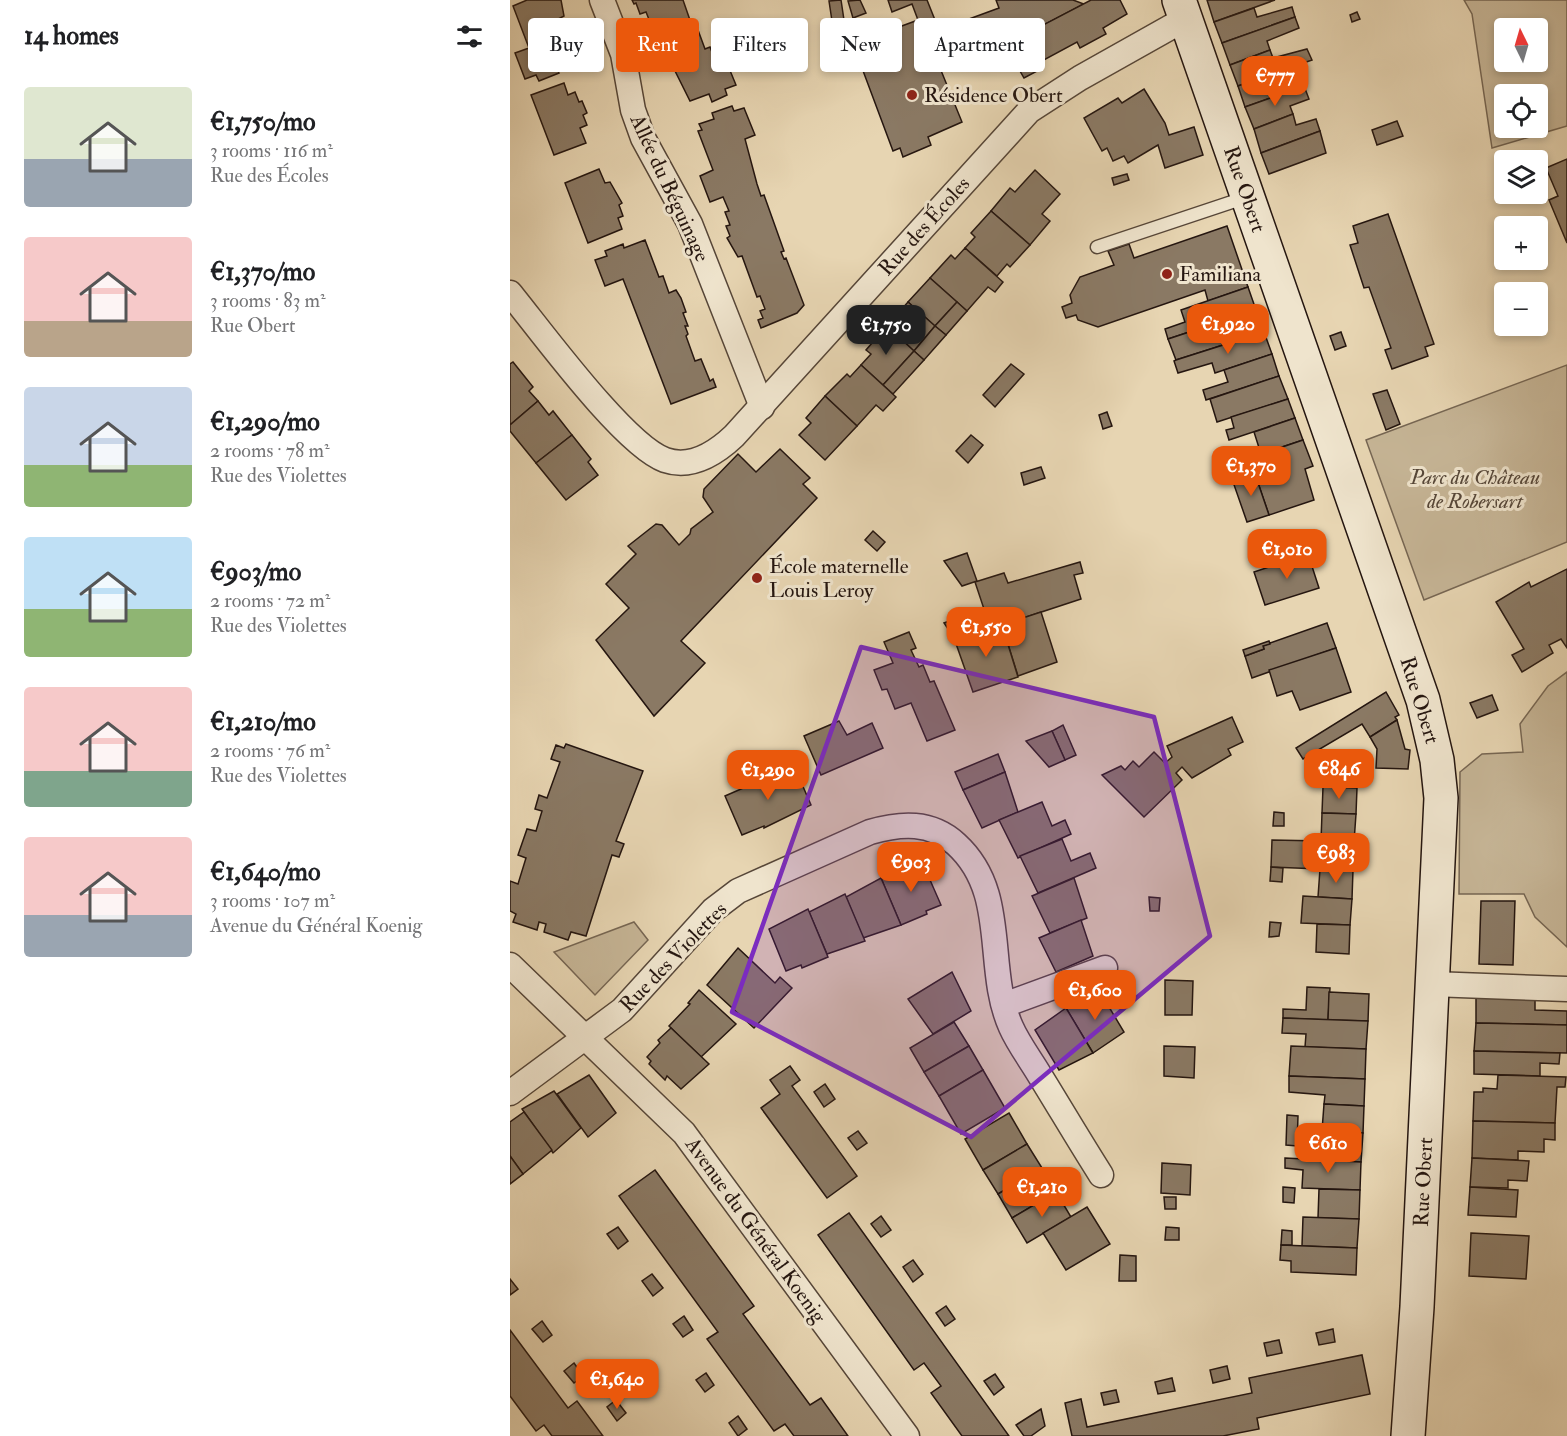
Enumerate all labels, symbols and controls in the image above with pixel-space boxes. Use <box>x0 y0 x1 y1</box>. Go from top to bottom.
chip: Buy <box>528 18 604 72</box>
chip: Rent <box>616 18 699 72</box>
chip: Filters <box>711 18 808 72</box>
chip: New <box>820 18 902 72</box>
chip: Apartment <box>914 18 1045 72</box>
north arrow <box>1494 18 1548 72</box>
map controls <box>1494 18 1548 336</box>
text: 14 homes <box>24 20 119 52</box>
icon: filters <box>453 20 486 53</box>
pin: €777 <box>1239 56 1311 107</box>
text: €777 <box>1255 63 1295 88</box>
place label: Résidence Obert <box>924 82 1063 109</box>
button: locate <box>1494 84 1548 138</box>
marker: Résidence Obert <box>905 88 919 102</box>
text: €1,750/mo <box>210 106 316 138</box>
street label: Allée du Béguinage <box>623 109 716 266</box>
icon: home <box>72 111 144 183</box>
text: 3 rooms · 116 m² <box>210 138 333 163</box>
street label: Rue Obert <box>1217 142 1272 236</box>
button: layers <box>1494 150 1548 204</box>
text: Rue des Écoles <box>210 163 329 188</box>
street label: Rue des Écoles <box>873 171 976 282</box>
button: + <box>1494 216 1548 270</box>
text: €1,370/mo <box>210 256 315 288</box>
icon: home <box>72 261 144 333</box>
place label: Familiana <box>1179 261 1262 288</box>
marker: Familiana <box>1160 267 1174 281</box>
button: − <box>1494 282 1548 336</box>
text: 3 rooms · 83 m² <box>210 288 326 313</box>
pin: €1,920 <box>1179 304 1277 355</box>
pin: €1,750 <box>837 305 935 356</box>
text: €1,920 <box>1201 311 1255 336</box>
text: €1,750 <box>861 312 911 337</box>
text: Rue Obert <box>210 313 295 338</box>
text: €1,290/mo <box>210 406 320 438</box>
icon: home <box>72 411 144 483</box>
text: 2 rooms · 78 m² <box>210 438 330 463</box>
pin: €1,370 <box>1202 446 1300 497</box>
text: €1,370 <box>1226 453 1276 478</box>
text: Rue des Violettes <box>210 463 347 488</box>
park label: Parc du Château de Robersart <box>1409 464 1540 515</box>
pin: €1,010 <box>1238 529 1336 580</box>
text: €1,010 <box>1262 536 1313 561</box>
place label: École maternelle Louis Leroy <box>769 553 909 604</box>
text: €903/mo <box>210 556 301 588</box>
icon: home <box>72 561 144 633</box>
marker: École maternelle Louis Leroy <box>750 571 764 585</box>
text: 2 rooms · 72 m² <box>210 588 330 613</box>
pin: €1,550 <box>937 607 1035 658</box>
text: Rue des Violettes <box>210 613 347 638</box>
text: €1,550 <box>961 614 1011 639</box>
street label: Rue Obert <box>1393 653 1446 747</box>
text: €1,210/mo <box>210 706 316 738</box>
icon: home <box>72 711 144 783</box>
text: 2 rooms · 76 m² <box>210 738 330 763</box>
pin: €846 <box>1303 749 1375 800</box>
pin: €1,290 <box>719 750 817 801</box>
text: €846 <box>1318 756 1360 781</box>
text: €1,290 <box>741 757 795 782</box>
text: Rue des Violettes <box>210 763 347 788</box>
pin: €983 <box>1300 833 1372 884</box>
text: €983 <box>1316 840 1356 865</box>
pin: €903 <box>875 842 947 893</box>
text: €903 <box>891 849 931 874</box>
text: €1,640/mo <box>210 856 320 888</box>
icon: home <box>72 861 144 933</box>
text: 3 rooms · 107 m² <box>210 888 335 913</box>
street label: Rue des Violettes <box>614 896 733 1018</box>
text: Avenue du Général Koenig <box>210 913 422 938</box>
pin: €1,600 <box>1046 970 1144 1021</box>
text: €1,600 <box>1068 977 1122 1002</box>
pin: €610 <box>1292 1123 1364 1174</box>
text: €610 <box>1309 1130 1347 1155</box>
street label: Avenue du Général Koenig <box>679 1131 832 1329</box>
street label: Rue Obert <box>1408 1136 1439 1228</box>
pin: €1,210 <box>993 1167 1091 1218</box>
text: €1,210 <box>1016 1174 1068 1199</box>
pin: €1,640 <box>568 1359 666 1410</box>
text: €1,640 <box>590 1366 644 1391</box>

